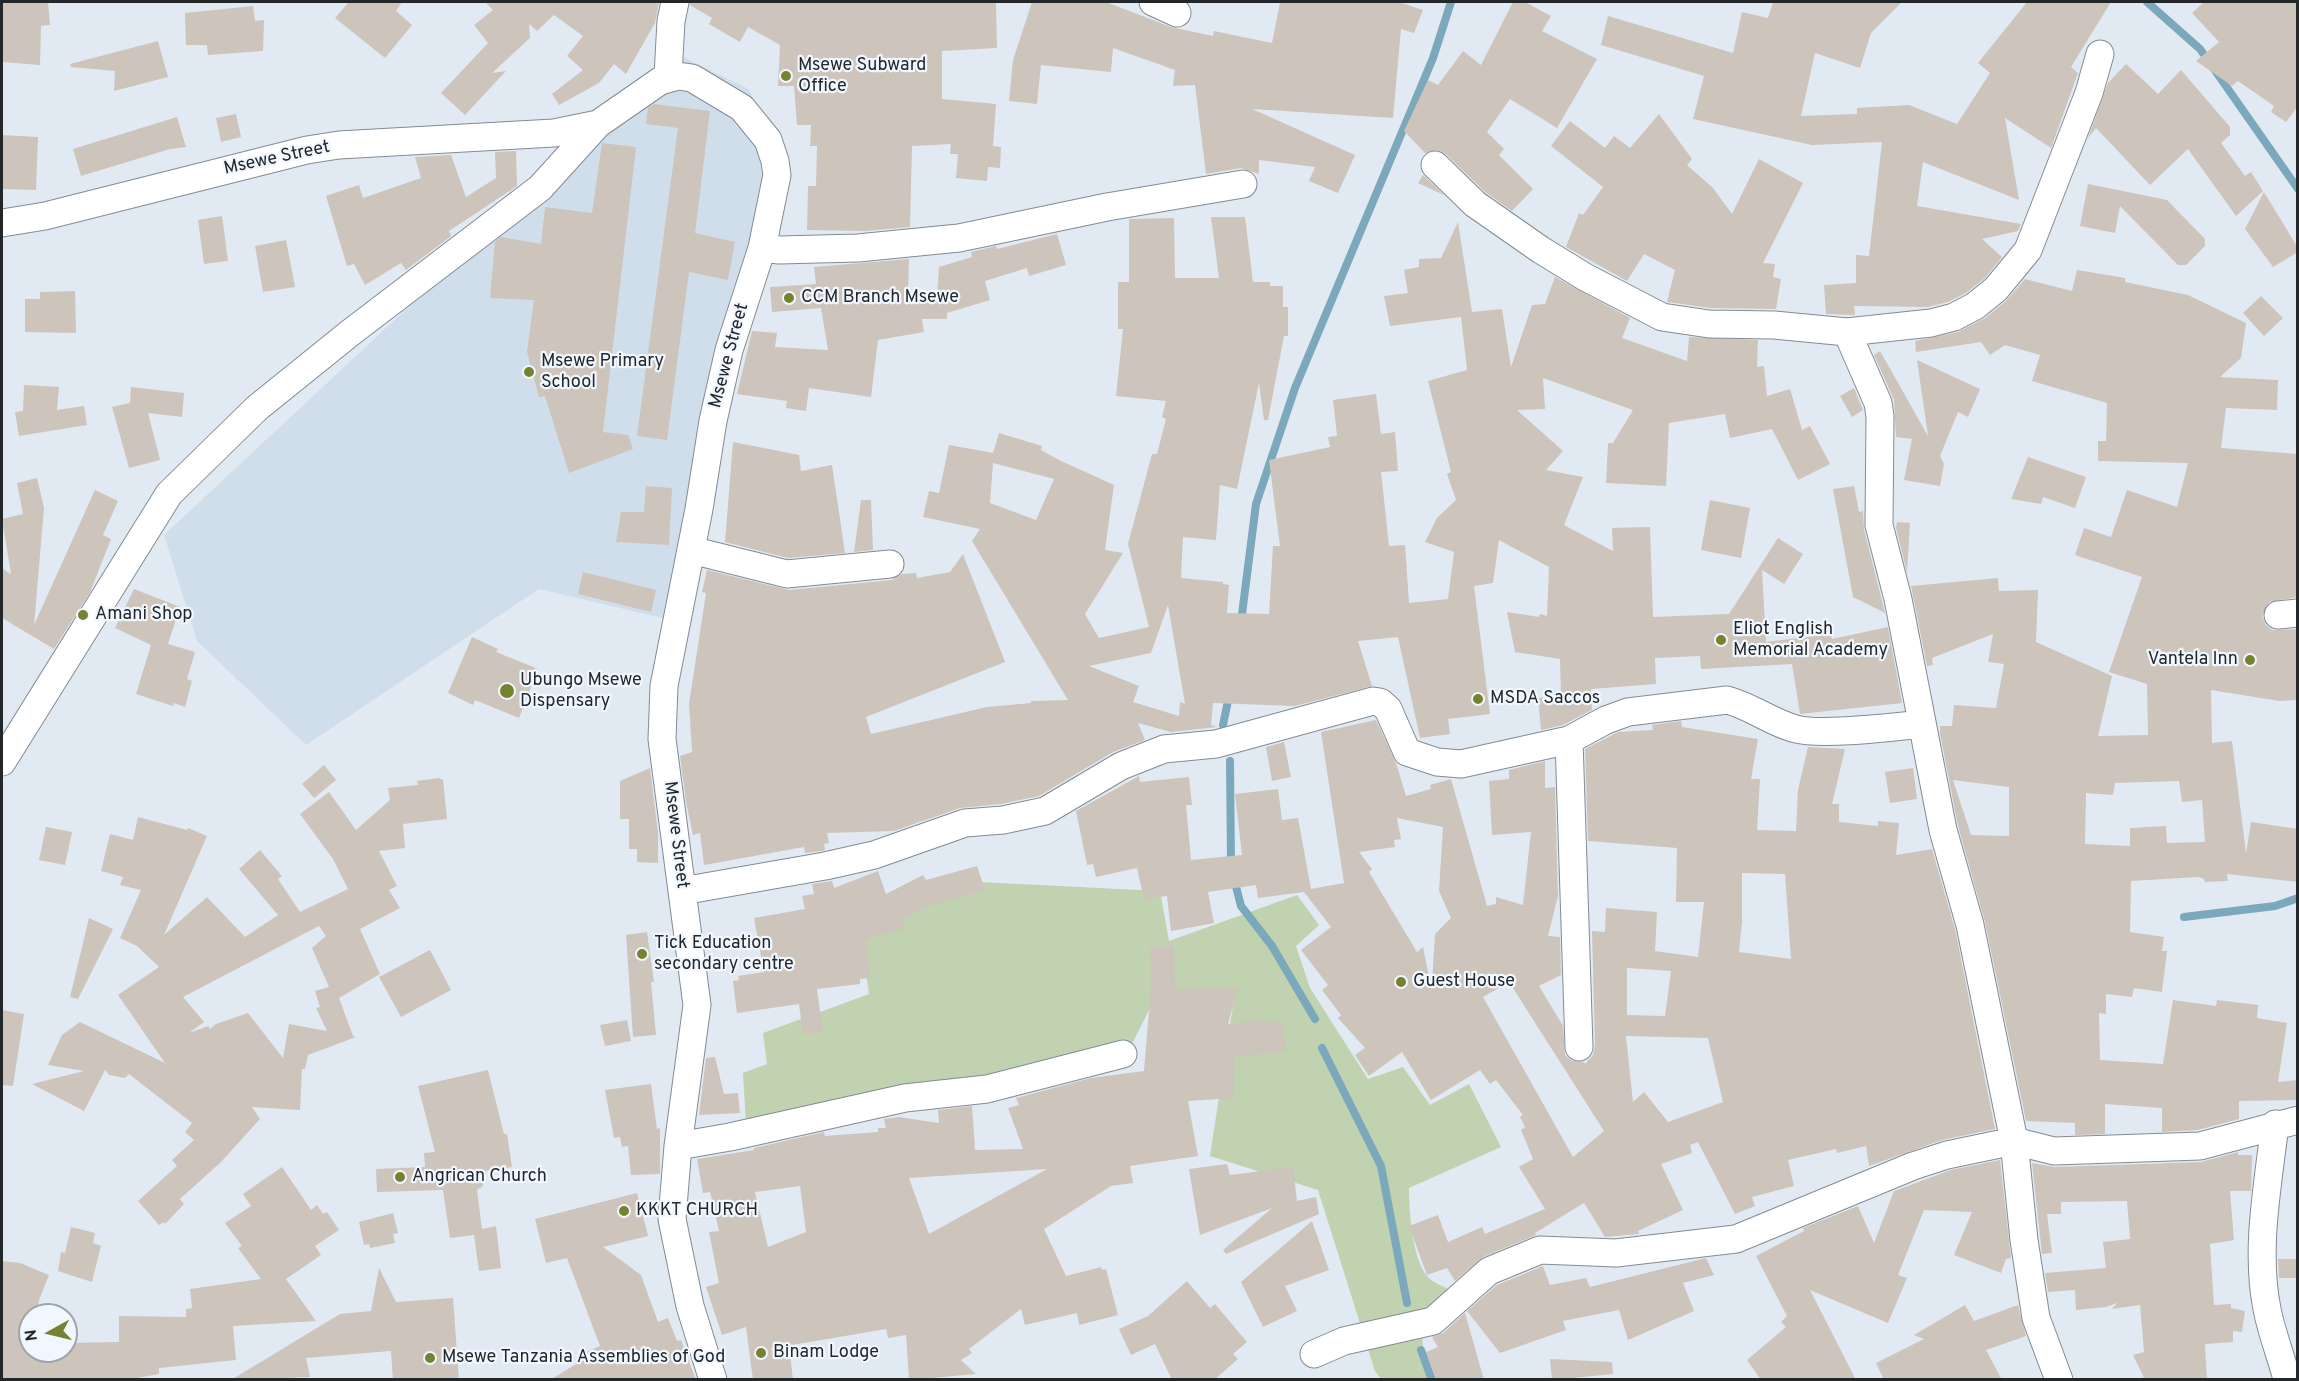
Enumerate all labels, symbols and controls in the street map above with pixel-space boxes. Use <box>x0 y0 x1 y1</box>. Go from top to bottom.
place label: Msewe Subward Office <box>798 55 926 98</box>
marker: Msewe Subward Office <box>779 69 793 83</box>
street label: Msewe Street <box>222 137 332 181</box>
place label: CCM Branch Msewe <box>801 287 959 309</box>
marker: CCM Branch Msewe <box>782 291 796 305</box>
street label: Msewe Street <box>706 301 754 411</box>
place label: Msewe Primary School <box>541 351 664 394</box>
marker: Msewe Primary School <box>522 365 536 379</box>
place label: Amani Shop <box>95 604 193 626</box>
marker: Amani Shop <box>76 608 90 622</box>
place label: Eliot English Memorial Academy <box>1733 619 1888 662</box>
marker: Eliot English Memorial Academy <box>1714 633 1728 647</box>
place label: Vantela Inn <box>2148 649 2238 671</box>
marker: Vantela Inn <box>2243 653 2257 667</box>
place label: Ubungo Msewe Dispensary <box>520 670 642 712</box>
marker: Ubungo Msewe Dispensary <box>498 682 516 700</box>
place label: MSDA Saccos <box>1490 688 1600 710</box>
marker: MSDA Saccos <box>1471 692 1485 706</box>
street label: Msewe Street <box>658 780 692 890</box>
place label: Tick Education secondary centre <box>654 933 794 976</box>
marker: Tick Education secondary centre <box>635 947 649 961</box>
place label: Guest House <box>1413 971 1515 993</box>
marker: Guest House <box>1394 975 1408 989</box>
place label: Angrican Church <box>412 1166 547 1188</box>
marker: Angrican Church <box>393 1170 407 1184</box>
place label: KKKT CHURCH <box>636 1200 758 1222</box>
marker: KKKT CHURCH <box>617 1204 631 1218</box>
north arrow <box>18 1303 78 1363</box>
text: N <box>21 1328 43 1342</box>
place label: Binam Lodge <box>773 1342 879 1364</box>
marker: Binam Lodge <box>754 1346 768 1360</box>
place label: Msewe Tanzania Assemblies of God <box>442 1347 725 1369</box>
marker: Msewe Tanzania Assemblies of God <box>423 1351 437 1365</box>

